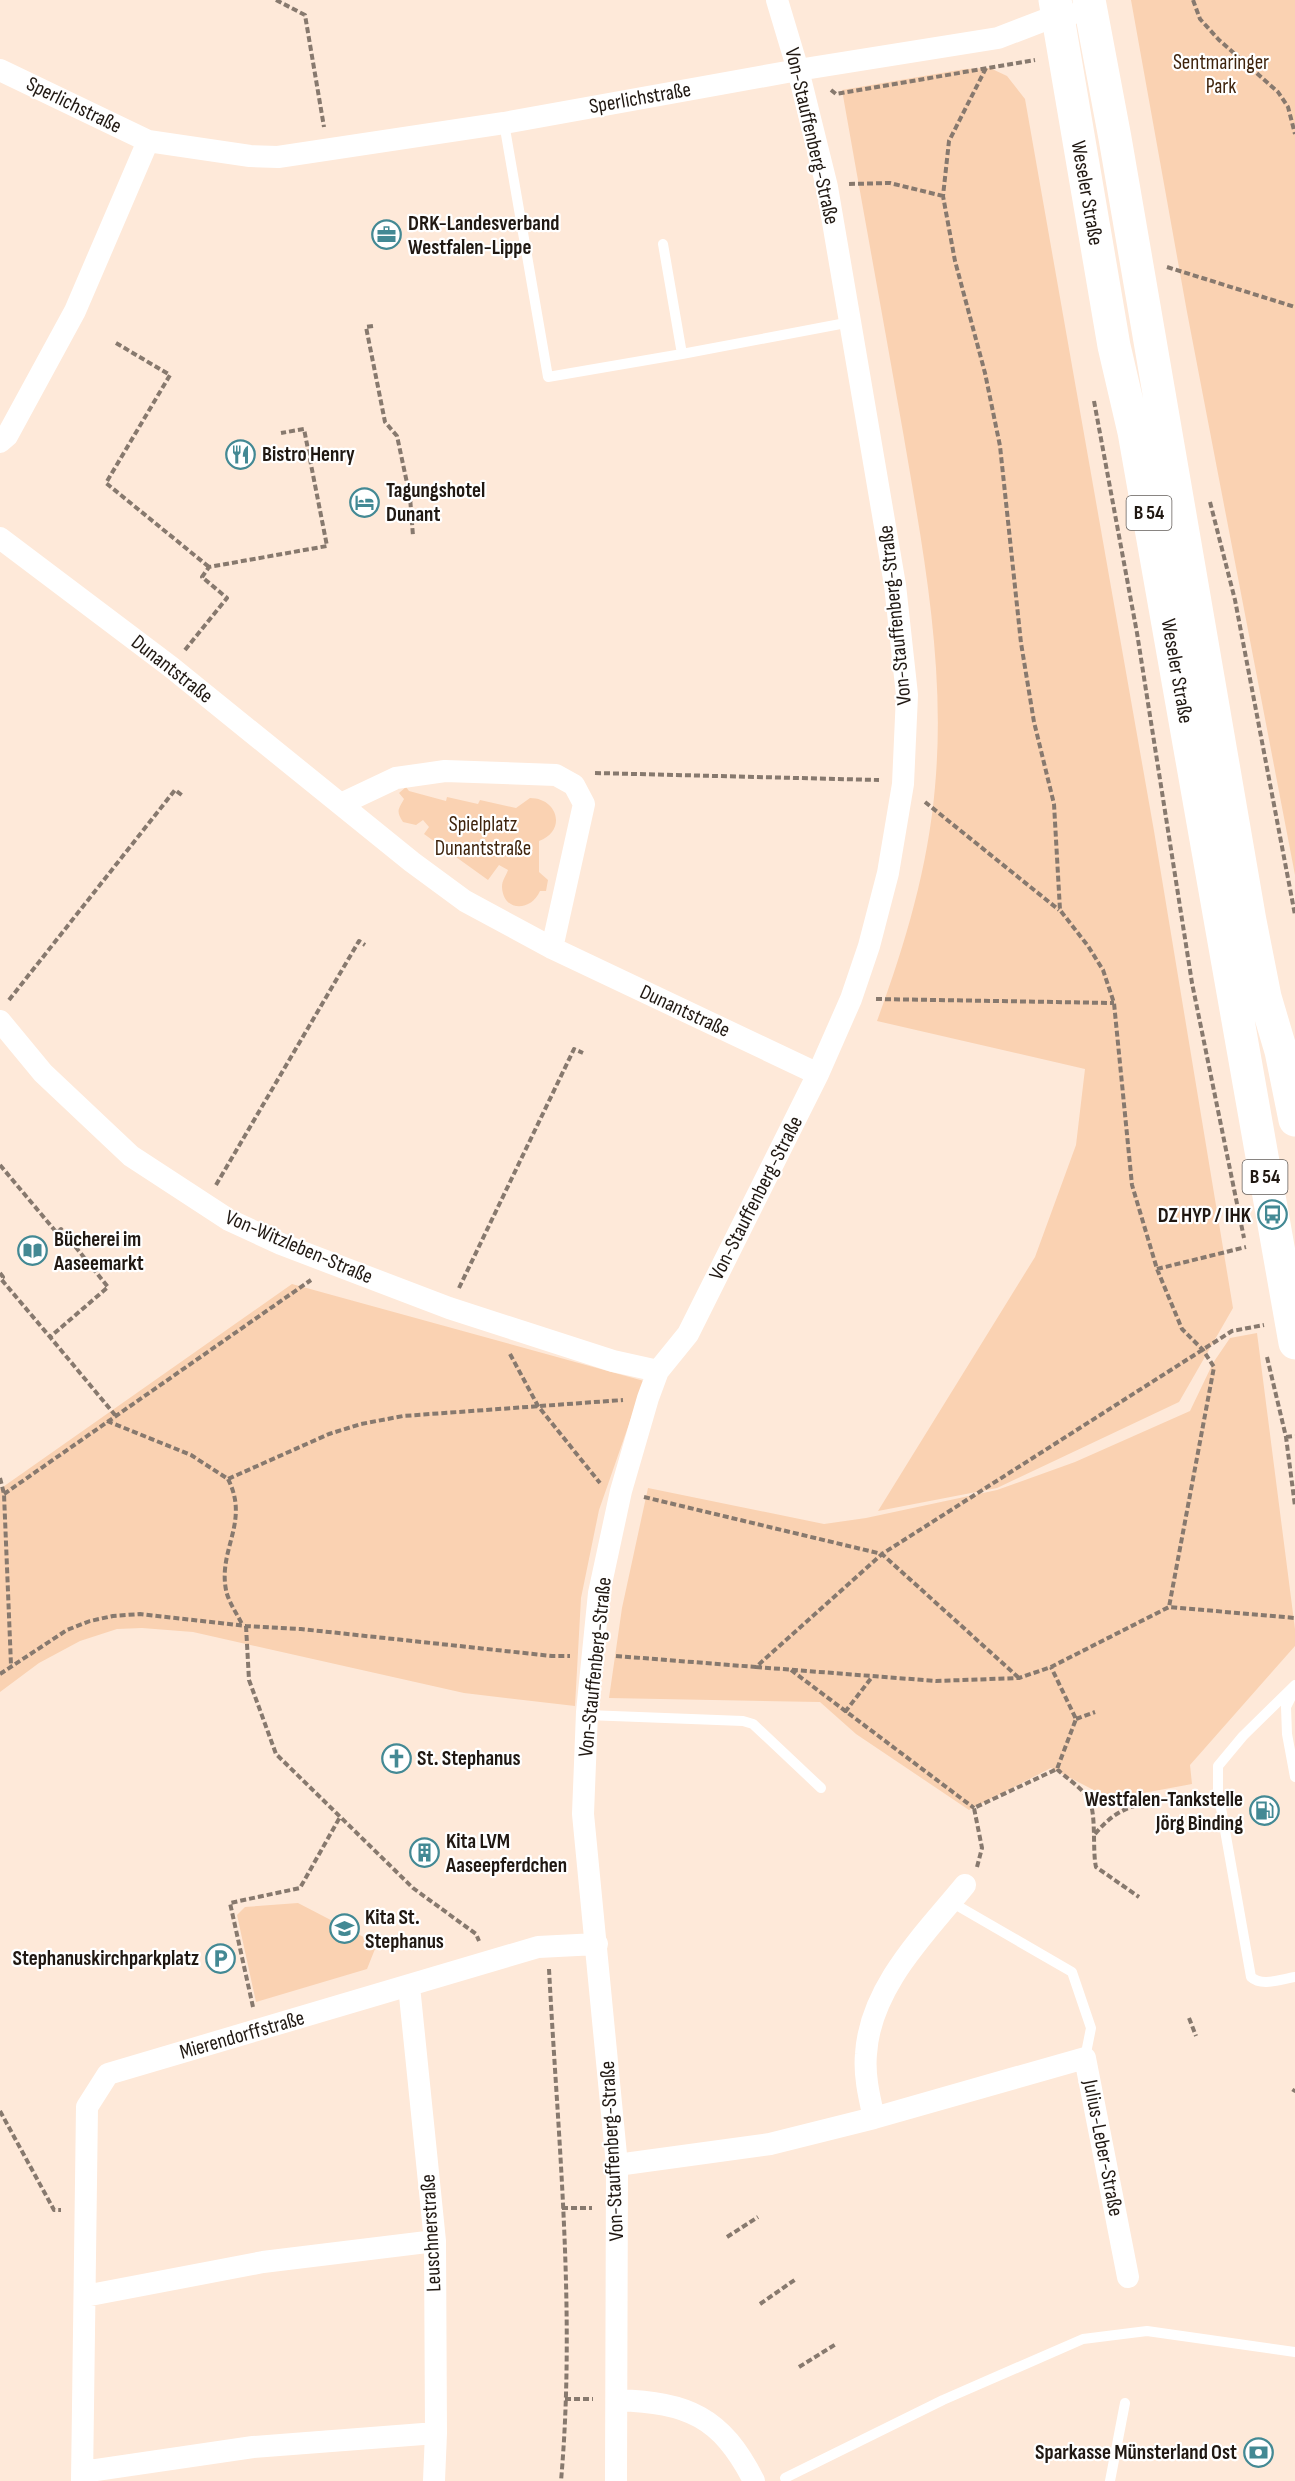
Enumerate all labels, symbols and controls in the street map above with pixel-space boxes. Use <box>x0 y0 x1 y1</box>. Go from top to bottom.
street label: Von-Stauffenberg-Straße <box>779 45 845 227</box>
park label: Sentmaringer Park <box>1173 50 1269 99</box>
street label: Sperlichstraße <box>22 71 126 139</box>
street label: Sperlichstraße <box>587 77 693 119</box>
street label: Weseler Straße <box>1065 139 1109 247</box>
place label: DRK-Landesverband Westfalen-Lippe <box>408 211 559 260</box>
office icon: DRK-Landesverband Westfalen-Lippe <box>371 219 403 251</box>
restaurant icon: Bistro Henry <box>225 438 257 470</box>
place label: Bistro Henry <box>262 442 355 467</box>
place label: Tagungshotel Dunant <box>386 478 485 527</box>
hotel icon: Tagungshotel Dunant <box>349 486 381 518</box>
road number: B 54 <box>1126 496 1172 530</box>
street label: Von-Stauffenberg-Straße <box>873 524 917 706</box>
street label: Weseler Straße <box>1155 617 1199 725</box>
street label: Dunantstraße <box>126 629 218 709</box>
park label: Spielplatz Dunantstraße <box>435 812 531 861</box>
street label: Dunantstraße <box>636 979 734 1043</box>
street label: Von-Stauffenberg-Straße <box>704 1112 808 1284</box>
road number: B 54 <box>1242 1160 1288 1194</box>
bus stop icon: DZ HYP / IHK <box>1256 1199 1288 1231</box>
place label: DZ HYP / IHK <box>1158 1203 1252 1228</box>
street label: Von-Witzleben-Straße <box>221 1205 377 1289</box>
place label: Bücherei im Aaseemarkt <box>53 1227 144 1276</box>
library icon: Bücherei im Aaseemarkt <box>17 1235 49 1267</box>
street label: Von-Stauffenberg-Straße <box>573 1576 617 1758</box>
church icon: St. Stephanus <box>380 1742 412 1774</box>
place label: St. Stephanus <box>417 1746 521 1771</box>
place label: Westfalen-Tankstelle Jörg Binding <box>1085 1787 1243 1836</box>
fuel station icon: Westfalen-Tankstelle Jörg Binding <box>1248 1795 1280 1827</box>
place label: Kita LVM Aaseepferdchen <box>445 1829 567 1878</box>
building icon: Kita LVM Aaseepferdchen <box>409 1837 441 1869</box>
place label: Kita St. Stephanus <box>365 1905 444 1954</box>
school or university icon: Kita St. Stephanus <box>328 1913 360 1945</box>
parking icon: Stephanuskirchparkplatz <box>204 1942 236 1974</box>
place label: Stephanuskirchparkplatz <box>12 1946 199 1971</box>
street label: Mierendorffstraße <box>177 2005 307 2065</box>
street label: Von-Stauffenberg-Straße <box>595 2060 629 2242</box>
street label: Julius-Leber-Straße <box>1077 2077 1128 2218</box>
street label: Leuschnerstraße <box>415 2174 447 2292</box>
bank icon: Sparkasse Münsterland Ost <box>1242 2436 1274 2468</box>
place label: Sparkasse Münsterland Ost <box>1035 2440 1237 2465</box>

